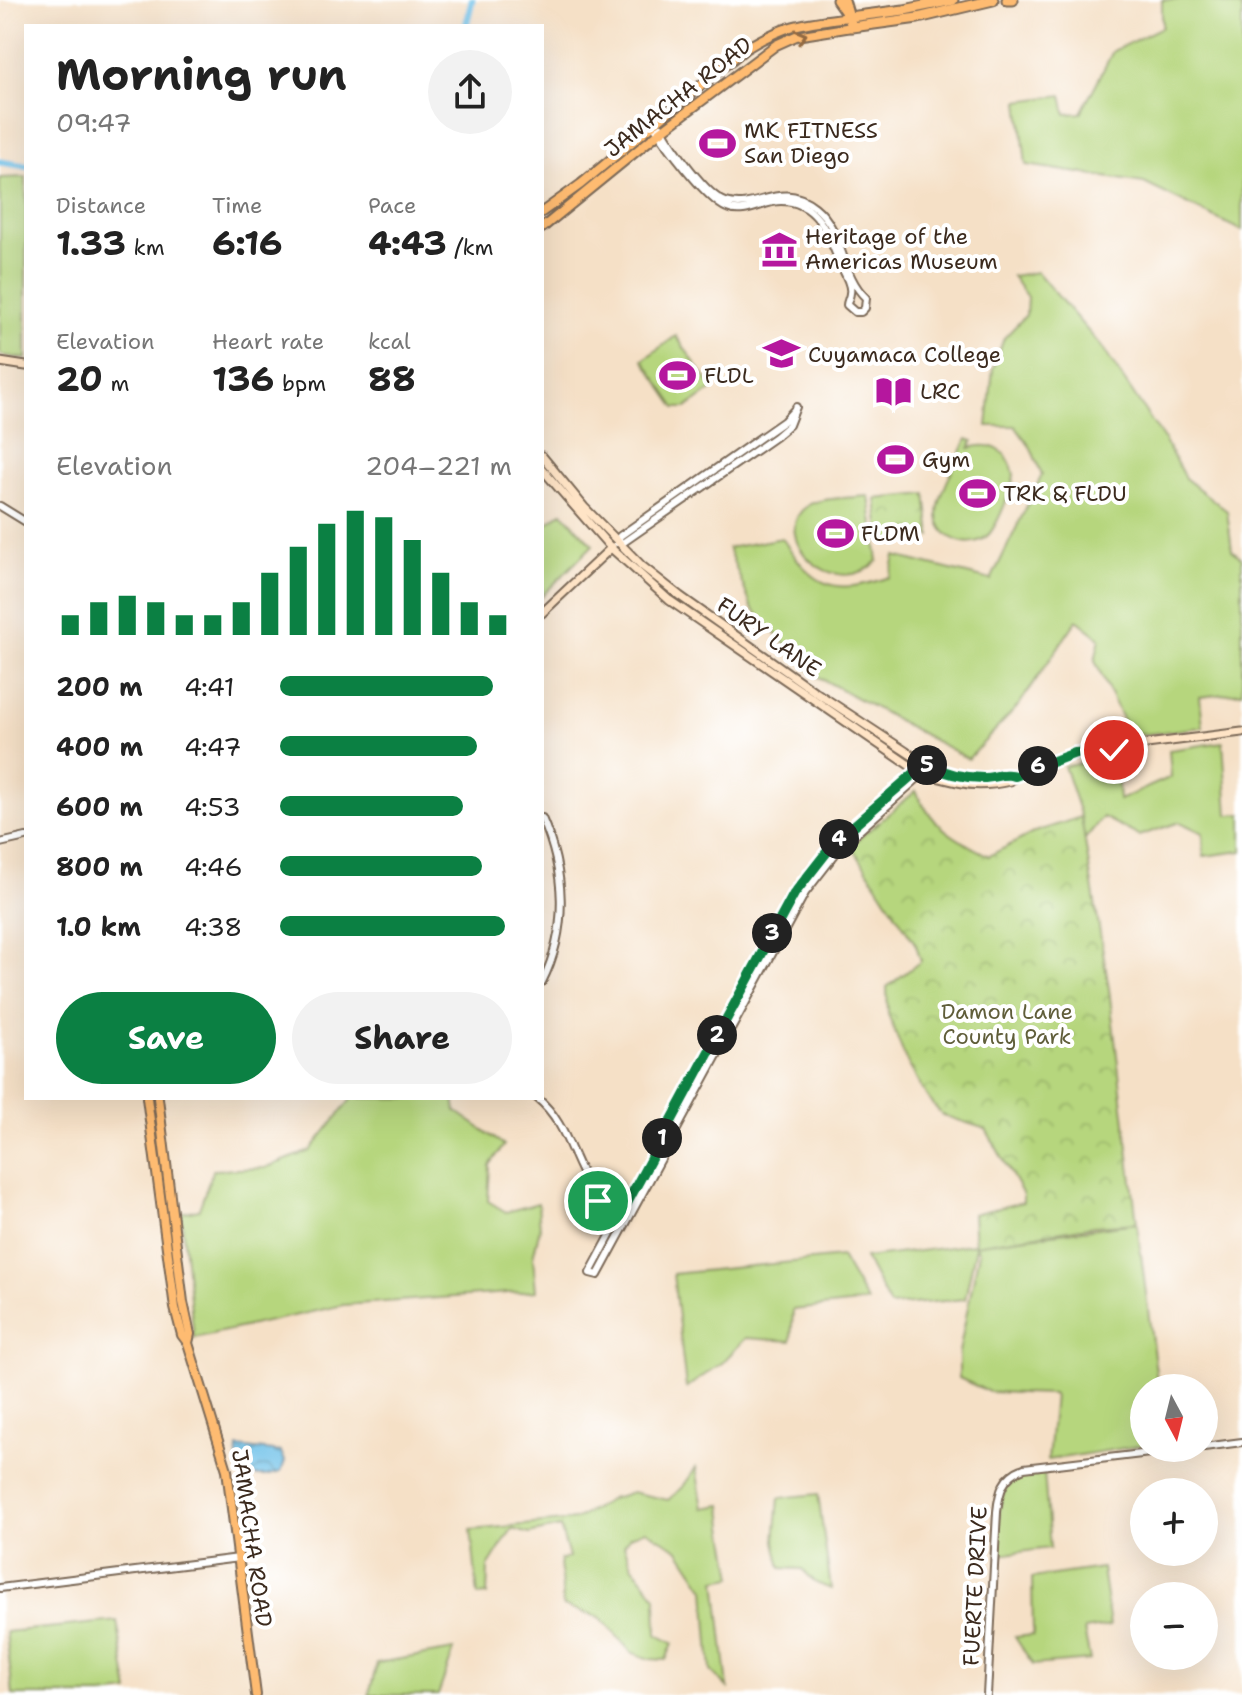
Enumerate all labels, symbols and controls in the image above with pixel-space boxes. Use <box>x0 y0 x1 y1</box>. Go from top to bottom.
one-way arrow <box>793 29 807 46</box>
street label: JAMACHA ROAD <box>598 30 758 164</box>
text: Morning run <box>56 45 347 104</box>
button: share <box>428 50 512 134</box>
text: 09:47 <box>56 105 131 140</box>
place label: MK FITNESS San Diego <box>744 116 878 170</box>
sports icon: MK FITNESS San Diego <box>699 124 737 162</box>
text: Distance <box>56 191 146 220</box>
text: Time <box>212 191 262 220</box>
text: Pace <box>368 191 416 220</box>
text: 1.33 <box>56 220 126 266</box>
text: 6:16 <box>212 220 283 266</box>
text: 4:43 <box>368 220 447 266</box>
place label: Heritage of the Americas Museum <box>805 222 998 276</box>
museum icon: Heritage of the Americas Museum <box>760 230 798 268</box>
text: km <box>126 233 165 262</box>
text: /km <box>447 233 494 262</box>
text: Elevation <box>56 327 154 356</box>
text: Heart rate <box>212 327 324 356</box>
text: kcal <box>368 327 411 356</box>
school or university icon: Cuyamaca College <box>763 335 801 373</box>
place label: Cuyamaca College <box>808 340 1001 369</box>
text: 20 <box>56 356 103 402</box>
text: 136 <box>212 356 274 402</box>
text: 88 <box>368 356 416 402</box>
sports icon: FLDL <box>659 356 697 394</box>
place label: FLDL <box>704 361 754 390</box>
text: m <box>103 369 129 398</box>
text: bpm <box>274 369 326 398</box>
library icon: LRC <box>875 372 913 410</box>
place label: LRC <box>920 377 960 406</box>
sports icon: Gym <box>877 440 915 478</box>
place label: Gym <box>922 445 970 474</box>
text: Elevation <box>56 448 172 483</box>
text: 204–221 m <box>365 448 512 483</box>
sports icon: TRK & FLDU <box>958 474 996 512</box>
place label: TRK & FLDU <box>1003 479 1127 508</box>
sports icon: FLDM <box>816 514 854 552</box>
place label: FLDM <box>861 519 920 548</box>
street label: FURY LANE <box>711 590 827 684</box>
text: 200 m <box>56 669 143 704</box>
text: 4:41 <box>184 669 235 704</box>
pin <box>1080 716 1148 784</box>
icon: check <box>1092 728 1136 772</box>
text: 400 m <box>56 729 143 764</box>
text: 4:47 <box>184 729 241 764</box>
pin: 5 <box>907 745 947 785</box>
pin: 6 <box>1018 746 1058 786</box>
text: 5 <box>920 750 934 779</box>
text: 6 <box>1030 751 1046 780</box>
text: 600 m <box>56 789 143 824</box>
text: 4:53 <box>184 789 241 824</box>
pin: 4 <box>819 819 859 859</box>
text: 4 <box>831 824 847 853</box>
text: 800 m <box>56 849 143 884</box>
text: 4:46 <box>184 849 243 884</box>
text: 1.0 km <box>56 909 141 944</box>
text: 4:38 <box>184 909 243 944</box>
pin: 3 <box>752 913 792 953</box>
text: 3 <box>764 918 780 947</box>
button: Save <box>56 992 276 1084</box>
button: Share <box>292 992 512 1084</box>
park label: Damon Lane County Park <box>941 997 1073 1051</box>
pin: 2 <box>697 1015 737 1055</box>
text: 2 <box>709 1020 725 1049</box>
pin: 1 <box>642 1118 682 1158</box>
text: 1 <box>657 1123 667 1152</box>
pin <box>564 1167 632 1235</box>
icon: arrive <box>576 1179 620 1223</box>
north arrow <box>1130 1374 1218 1462</box>
map controls <box>1130 1374 1218 1670</box>
street label: JAMACHA ROAD <box>225 1447 279 1629</box>
button: + <box>1130 1478 1218 1566</box>
street label: FUERTE DRIVE <box>956 1505 994 1667</box>
button: − <box>1130 1582 1218 1670</box>

